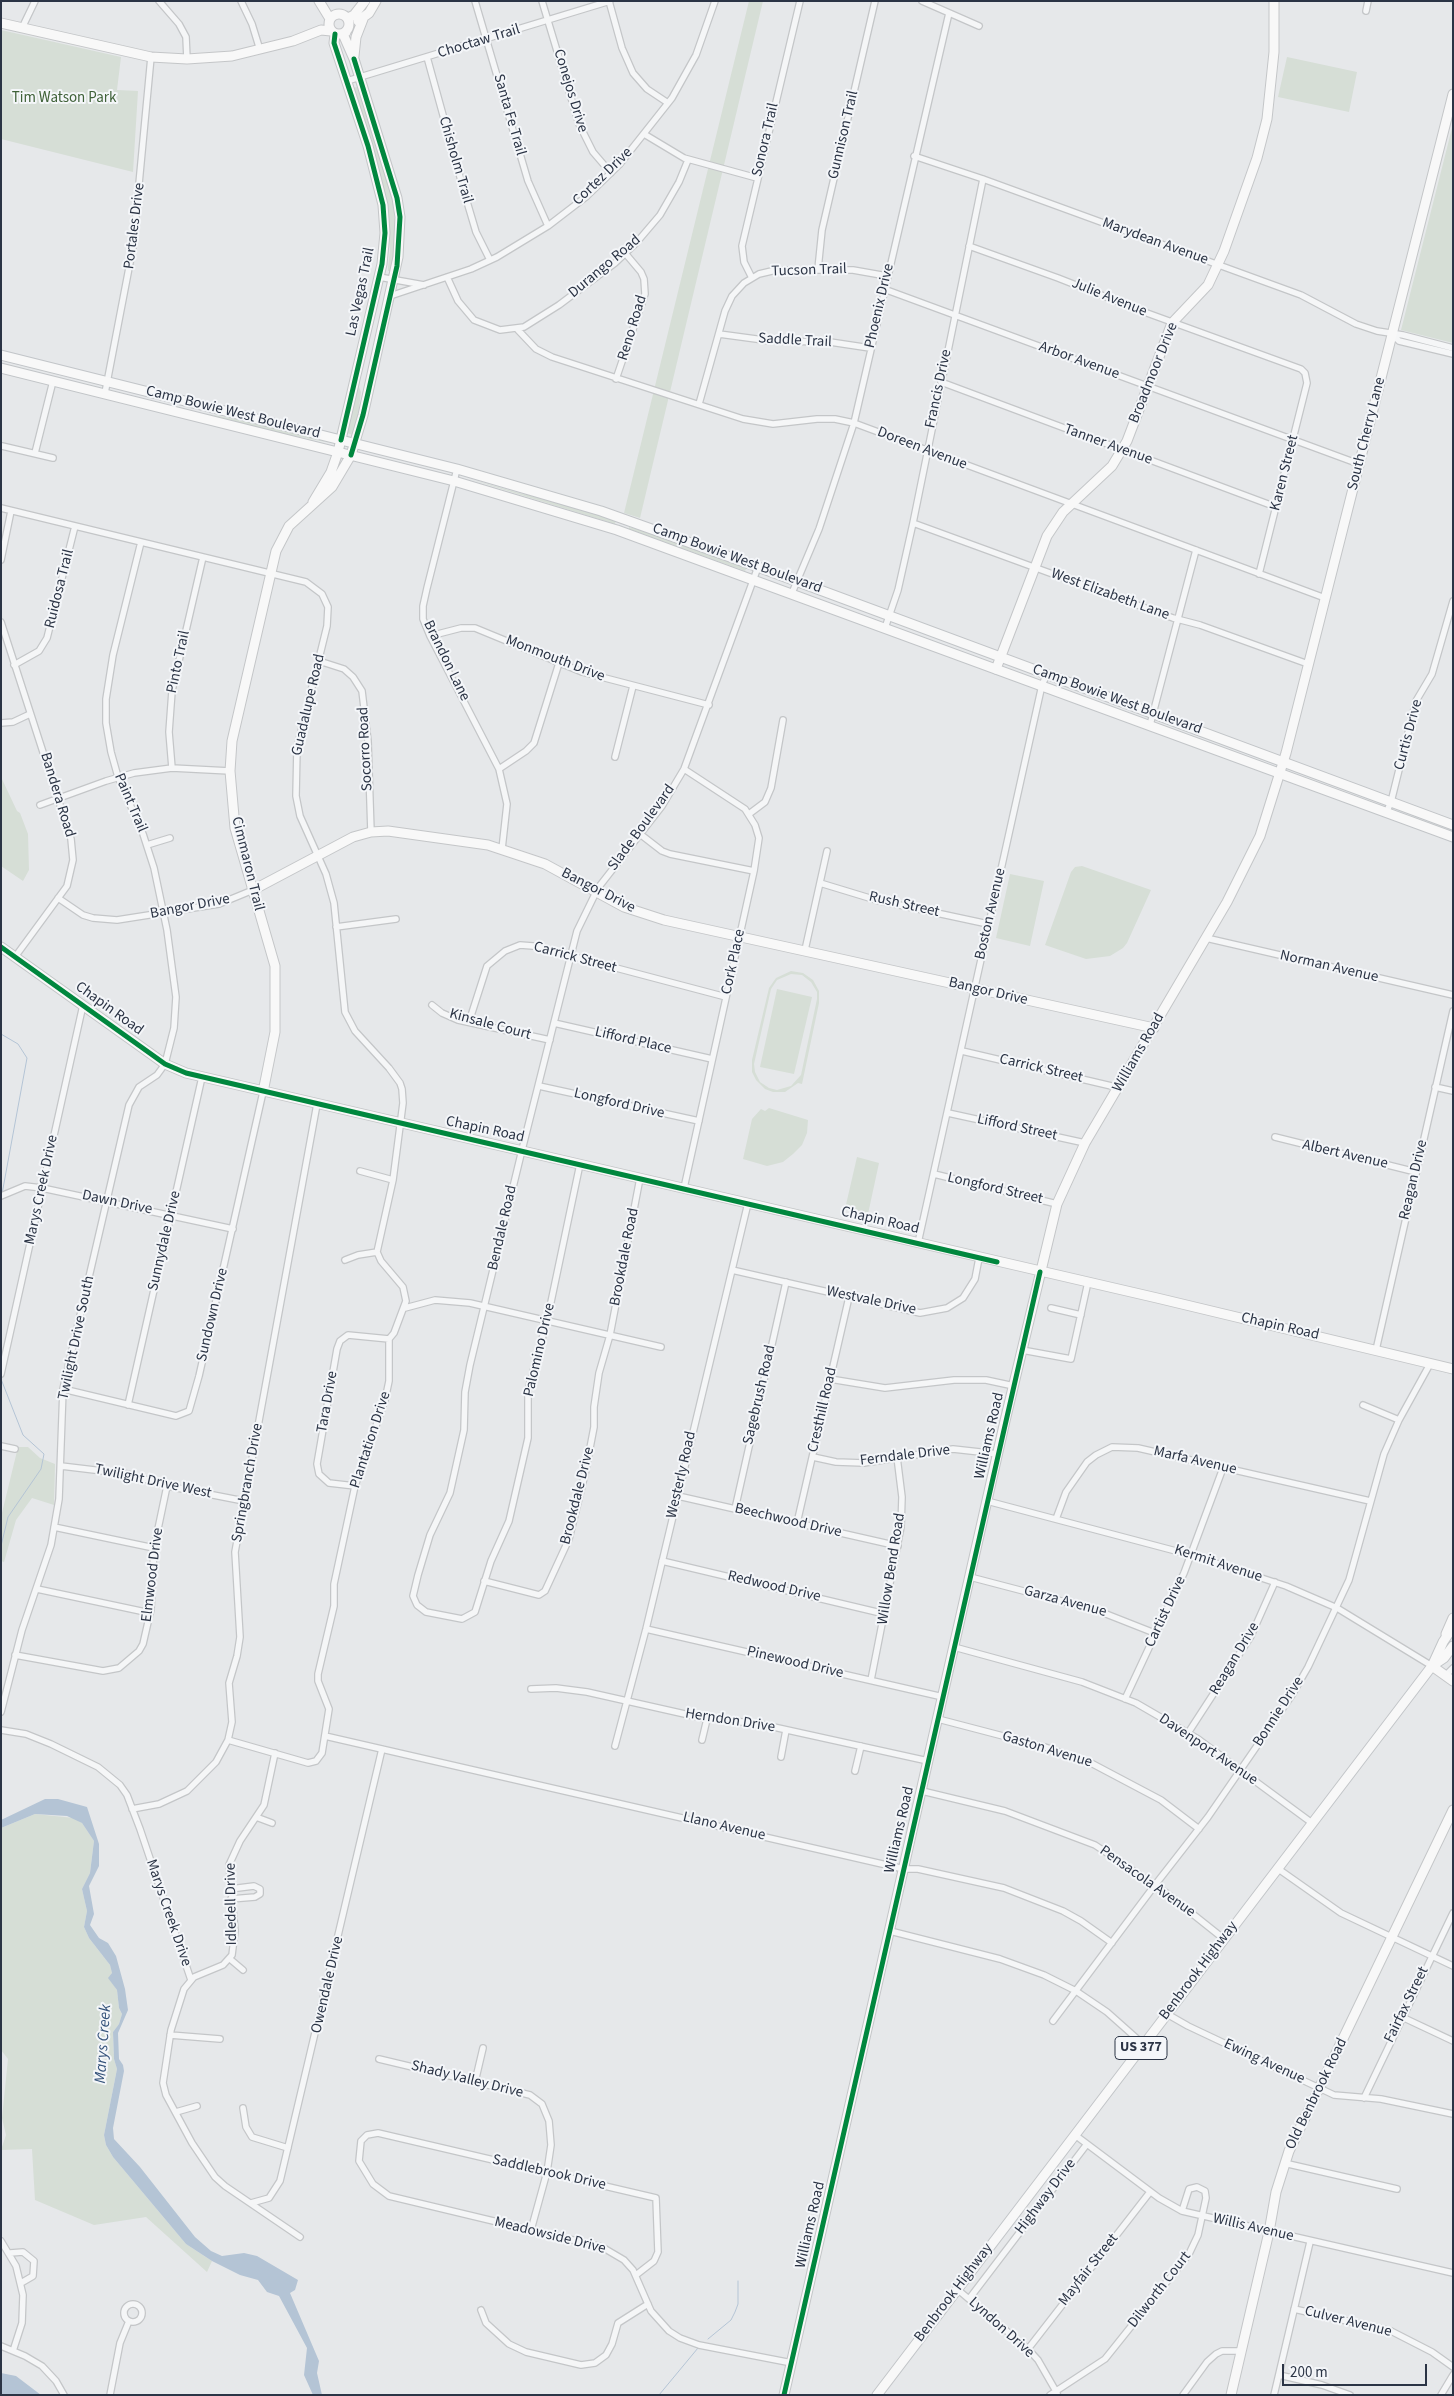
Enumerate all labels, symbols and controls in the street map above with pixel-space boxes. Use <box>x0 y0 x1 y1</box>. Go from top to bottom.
street label: Choctaw Trail <box>436 21 522 63</box>
street label: Conejos Drive <box>549 47 591 135</box>
street label: Santa Fe Trail <box>489 72 529 158</box>
street label: Gunnison Trail <box>825 89 863 181</box>
park label: Tim Watson Park <box>12 90 116 108</box>
street label: Sonora Trail <box>749 101 783 179</box>
street label: Chisholm Trail <box>434 114 476 206</box>
street label: Cortez Drive <box>569 144 637 210</box>
street label: Portales Drive <box>121 182 149 270</box>
street label: Marydean Avenue <box>1100 214 1210 270</box>
street label: Durango Road <box>565 232 645 302</box>
street label: Las Vegas Trail <box>343 246 379 338</box>
street label: Tucson Trail <box>771 261 847 281</box>
street label: Phoenix Drive <box>862 262 898 350</box>
street label: Julie Avenue <box>1069 275 1149 321</box>
street label: Reno Road <box>615 293 651 363</box>
street label: Broadmoor Drive <box>1126 320 1182 426</box>
street label: Saddle Trail <box>758 330 832 352</box>
street label: Arbor Avenue <box>1036 338 1122 384</box>
street label: Francis Drive <box>922 348 956 430</box>
street label: South Cherry Lane <box>1344 376 1390 492</box>
street label: Camp Bowie West Boulevard <box>144 383 322 443</box>
street label: Tanner Avenue <box>1061 421 1155 469</box>
street label: Doreen Avenue <box>875 424 969 474</box>
street label: Karen Street <box>1267 433 1303 513</box>
street label: Camp Bowie West Boulevard <box>650 520 824 598</box>
street label: Ruidosa Trail <box>41 548 79 630</box>
street label: West Elizabeth Lane <box>1048 565 1172 625</box>
street label: Brandon Lane <box>419 618 473 704</box>
street label: Pinto Trail <box>164 629 194 695</box>
street label: Monmouth Drive <box>503 632 607 686</box>
street label: Guadalupe Road <box>289 652 329 758</box>
street label: Camp Bowie West Boulevard <box>1030 661 1204 739</box>
street label: Curtis Drive <box>1391 698 1427 772</box>
street label: Socorro Road <box>355 706 377 792</box>
street label: Bandera Road <box>36 750 78 840</box>
street label: Paint Trail <box>109 771 151 835</box>
street label: Slade Boulevard <box>605 781 679 875</box>
street label: Cimmaron Trail <box>227 815 267 913</box>
street label: Bangor Drive <box>558 865 638 917</box>
street label: Boston Avenue <box>972 867 1010 961</box>
street label: Rush Street <box>867 888 941 922</box>
street label: Bangor Drive <box>149 890 231 924</box>
street label: Cork Place <box>718 928 750 996</box>
street label: Carrick Street <box>532 938 618 978</box>
street label: Norman Avenue <box>1278 947 1380 987</box>
street label: Bangor Drive <box>947 974 1029 1010</box>
street label: Chapin Road <box>71 978 147 1040</box>
street label: Kinsale Court <box>447 1005 533 1045</box>
street label: Williams Road <box>1109 1010 1169 1096</box>
street label: Lifford Place <box>593 1023 673 1059</box>
street label: Carrick Street <box>998 1051 1084 1087</box>
street label: Longford Drive <box>572 1085 666 1123</box>
street label: Lifford Street <box>975 1111 1059 1145</box>
street label: Chapin Road <box>444 1113 526 1147</box>
street label: Marys Creek Drive <box>22 1133 62 1247</box>
street label: Albert Avenue <box>1300 1136 1390 1174</box>
street label: Reagan Drive <box>1396 1138 1432 1222</box>
street label: Longford Street <box>946 1169 1044 1209</box>
street label: Bendale Road <box>484 1184 522 1272</box>
street label: Dawn Drive <box>80 1187 154 1219</box>
street label: Sunnydale Drive <box>145 1189 185 1293</box>
street label: Chapin Road <box>839 1203 921 1239</box>
street label: Brookdale Road <box>607 1206 643 1308</box>
street label: Sundown Drive <box>194 1267 232 1363</box>
street label: Twilight Drive South <box>55 1274 99 1402</box>
street label: Westvale Drive <box>824 1283 918 1319</box>
street label: Palomino Drive <box>521 1302 559 1398</box>
street label: Chapin Road <box>1239 1309 1321 1345</box>
street label: Sagebrush Road <box>740 1343 780 1447</box>
street label: Cresthill Road <box>804 1366 842 1454</box>
street label: Tara Drive <box>314 1370 342 1434</box>
street label: Plantation Drive <box>347 1389 395 1491</box>
street label: Williams Road <box>971 1391 1009 1481</box>
street label: Springbranch Drive <box>229 1422 267 1544</box>
street label: Westerly Road <box>663 1430 701 1520</box>
street label: Ferndale Drive <box>859 1442 951 1470</box>
street label: Marfa Avenue <box>1152 1443 1238 1479</box>
street label: Brookdale Drive <box>557 1445 599 1547</box>
street label: Twilight Drive West <box>93 1461 213 1503</box>
street label: Beechwood Drive <box>733 1500 843 1542</box>
street label: Willow Bend Road <box>874 1512 910 1626</box>
street label: Elmwood Drive <box>138 1527 168 1623</box>
street label: Kermit Avenue <box>1172 1541 1264 1587</box>
street label: Redwood Drive <box>726 1568 822 1606</box>
street label: Cartist Drive <box>1142 1573 1190 1651</box>
street label: Garza Avenue <box>1022 1582 1108 1622</box>
street label: Reagan Drive <box>1206 1619 1264 1699</box>
street label: Pinewood Drive <box>745 1643 845 1683</box>
street label: Bonnie Drive <box>1250 1674 1308 1750</box>
street label: Herndon Drive <box>684 1705 776 1737</box>
street label: Davenport Avenue <box>1155 1710 1261 1790</box>
street label: Gaston Avenue <box>1000 1728 1094 1772</box>
street label: Williams Road <box>881 1785 919 1875</box>
street label: Llano Avenue <box>681 1809 767 1845</box>
street label: Pensacola Avenue <box>1096 1842 1198 1922</box>
street label: Marys Creek Drive <box>141 1857 195 1969</box>
street label: Idledell Drive <box>222 1863 242 1945</box>
street label: Benbrook Highway <box>1156 1918 1242 2024</box>
street label: Owendale Drive <box>308 1935 348 2035</box>
street label: Fairfax Street <box>1381 1964 1433 2046</box>
water label: Marys Creek <box>92 2004 116 2084</box>
street label: Ewing Avenue <box>1221 2035 1307 2089</box>
street label: Old Benbrook Road <box>1282 2035 1352 2153</box>
road number: US 377 <box>1115 2036 1167 2060</box>
street label: Shady Valley Drive <box>409 2057 525 2103</box>
street label: Saddlebrook Drive <box>490 2151 608 2195</box>
street label: Highway Drive <box>1012 2156 1080 2238</box>
street label: Williams Road <box>792 2180 830 2270</box>
street label: Willis Avenue <box>1211 2210 1295 2246</box>
street label: Meadowside Drive <box>492 2213 608 2259</box>
street label: Mayfair Street <box>1055 2230 1123 2310</box>
street label: Benbrook Highway <box>911 2240 997 2346</box>
street label: Dilworth Court <box>1125 2248 1195 2332</box>
street label: Lyndon Drive <box>964 2294 1038 2362</box>
street label: Culver Avenue <box>1303 2302 1393 2342</box>
scale bar <box>1284 2354 1429 2386</box>
text: 200 m <box>1290 2362 1328 2383</box>

